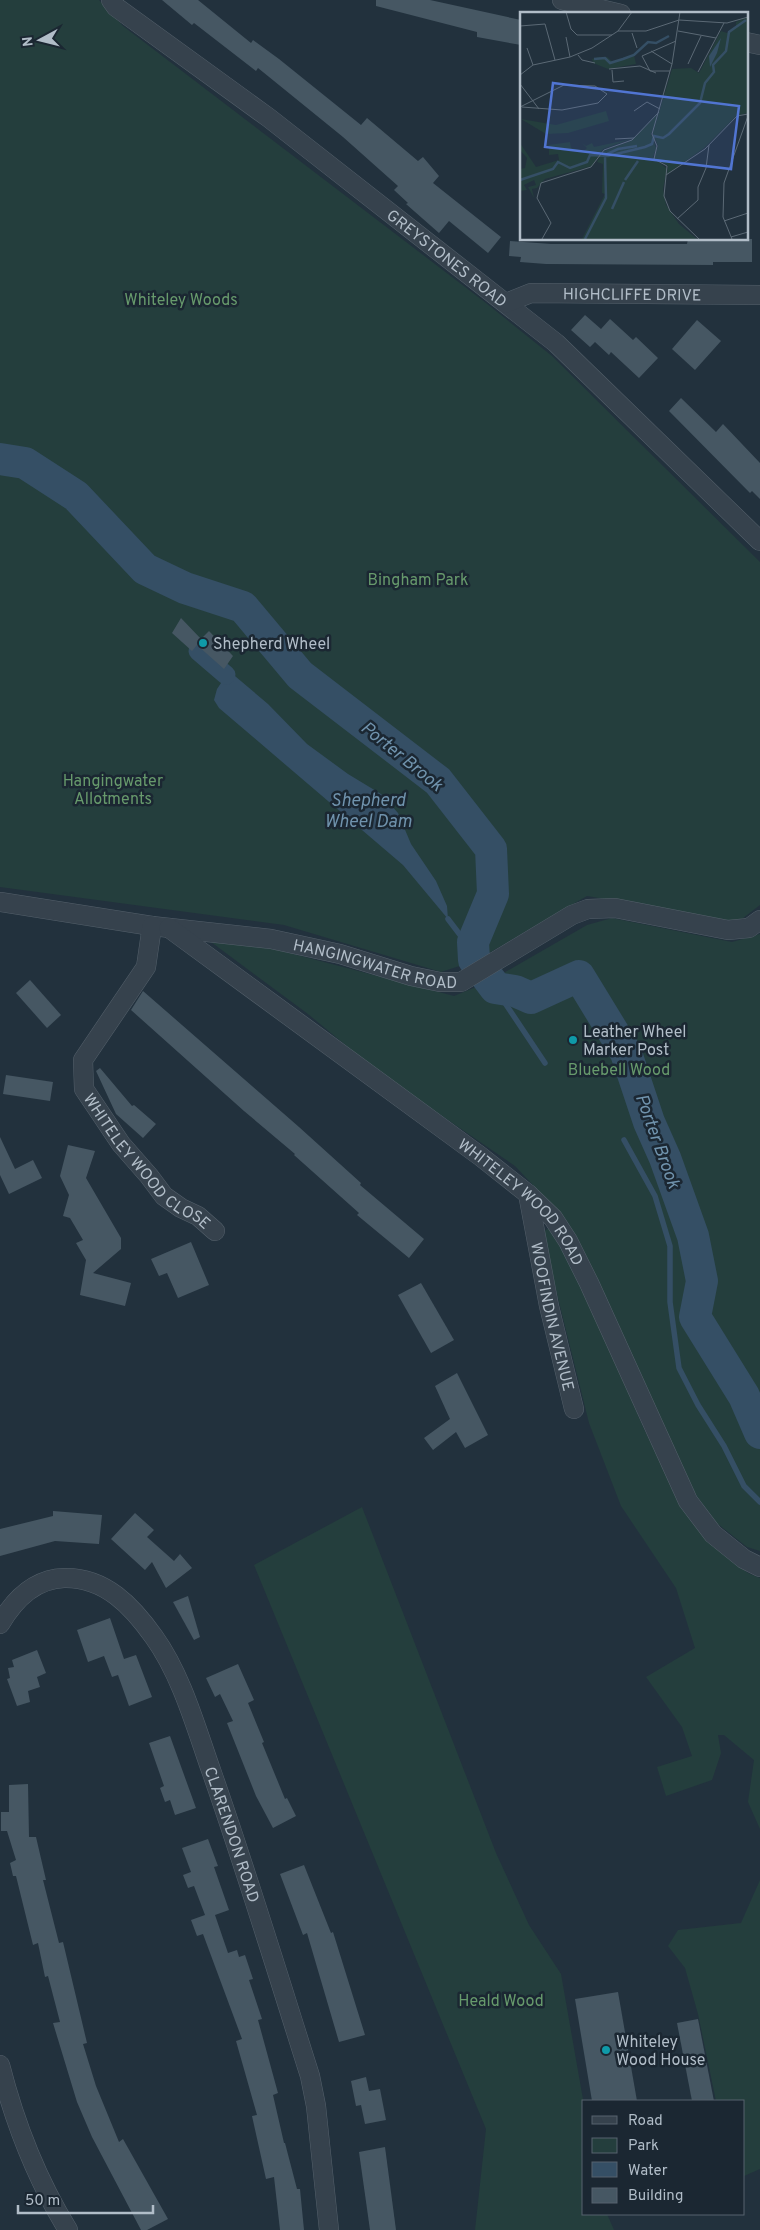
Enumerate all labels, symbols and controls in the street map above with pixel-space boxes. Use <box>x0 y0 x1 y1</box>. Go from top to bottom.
inset map <box>520 12 748 240</box>
north arrow <box>15 15 65 65</box>
text: N <box>20 35 38 47</box>
street label: GREYSTONES ROAD <box>382 206 510 313</box>
street label: HIGHCLIFFE DRIVE <box>563 285 701 306</box>
park label: Whiteley Woods <box>124 291 238 311</box>
park label: Bingham Park <box>368 571 468 591</box>
place label: Shepherd Wheel <box>213 635 330 655</box>
marker: Shepherd Wheel <box>197 637 209 649</box>
water label: Porter Brook <box>355 717 448 798</box>
park label: Hangingwater Allotments <box>63 772 163 810</box>
water label: Shepherd Wheel Dam <box>324 790 412 834</box>
street label: HANGINGWATER ROAD <box>291 936 457 994</box>
place label: Leather Wheel Marker Post <box>583 1023 686 1061</box>
marker: Leather Wheel Marker Post <box>567 1034 579 1046</box>
park label: Bluebell Wood <box>568 1061 670 1081</box>
street label: WHITELEY WOOD CLOSE <box>78 1090 214 1234</box>
water label: Porter Brook <box>629 1091 685 1193</box>
street label: WHITELEY WOOD ROAD <box>453 1135 587 1269</box>
street label: WOOFINDIN AVENUE <box>525 1241 577 1394</box>
street label: CLARENDON ROAD <box>199 1764 263 1905</box>
park label: Heald Wood <box>458 1992 544 2012</box>
place label: Whiteley Wood House <box>616 2033 705 2071</box>
marker: Whiteley Wood House <box>600 2044 612 2056</box>
legend <box>582 2100 745 2215</box>
text: Road <box>628 2112 663 2131</box>
text: Park <box>628 2137 659 2156</box>
text: Water <box>628 2162 668 2181</box>
scale bar <box>18 2182 152 2214</box>
text: Building <box>628 2187 683 2206</box>
text: 50 m <box>25 2192 60 2211</box>

